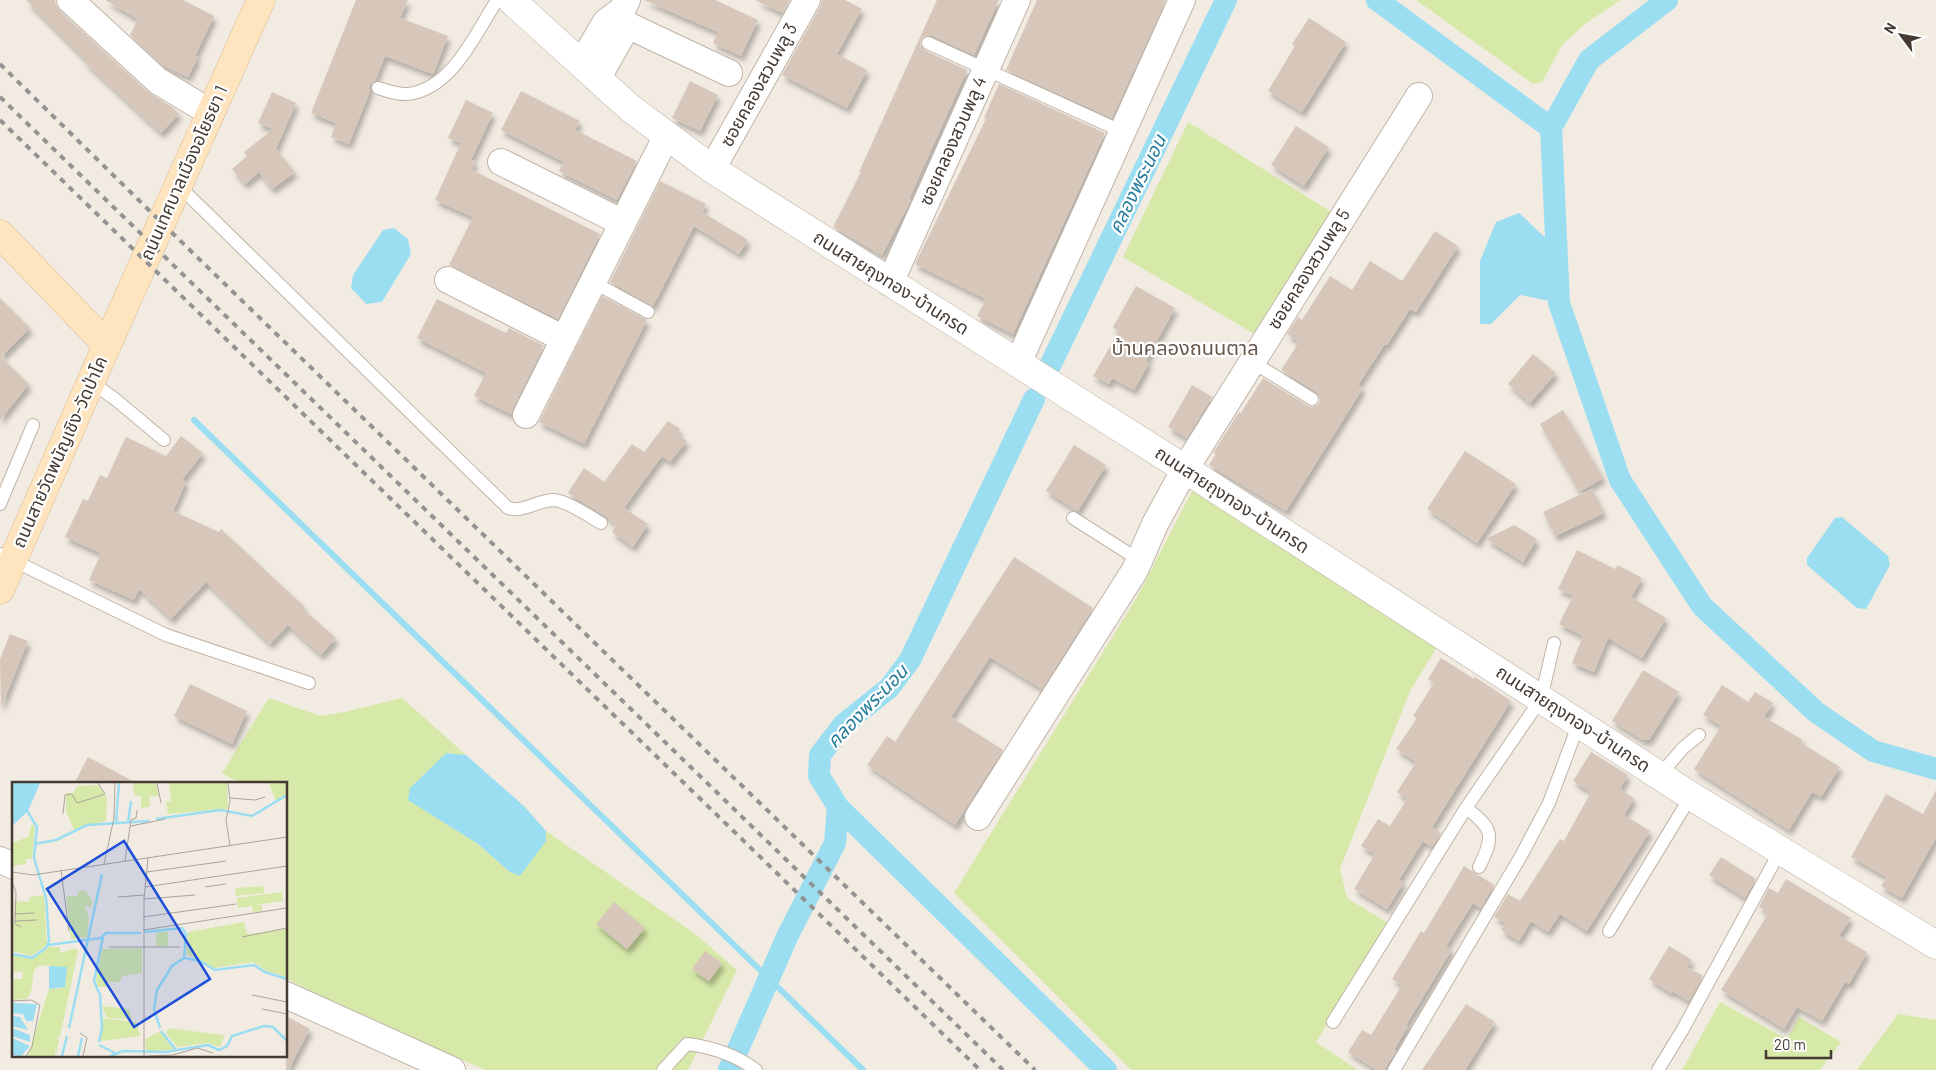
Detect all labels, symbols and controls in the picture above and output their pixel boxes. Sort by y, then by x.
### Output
north arrow [1876,10,1926,60]
street label: ซอยคลองสวนพลู 3 [715,19,803,151]
text: N [1880,19,1899,36]
street label: ซอยคลองสวนพลู 4 [914,73,992,209]
street label: ถนนเทศบาลเมืองอโยธยา 1 [135,82,232,263]
water label: คลองพระนอน [1103,130,1171,237]
street label: ซอยคลองสวนพลู 5 [1262,204,1356,334]
street label: ถนนสายถุงทอง-บ้านกรด [809,225,974,340]
district label: บ้านคลองถนนตาล [1111,335,1259,359]
street label: ถนนสายวัดพนัญเชิง-วัดป่าโค [7,352,111,551]
street label: ถนนสายถุงทอง-บ้านกรด [1151,441,1314,558]
water label: คลองพระนอน [821,658,913,752]
street label: ถนนสายถุงทอง-บ้านกรด [1492,660,1655,777]
inset map [12,782,288,1058]
scale bar [1766,1028,1831,1060]
text: 20 m [1774,1035,1806,1053]

